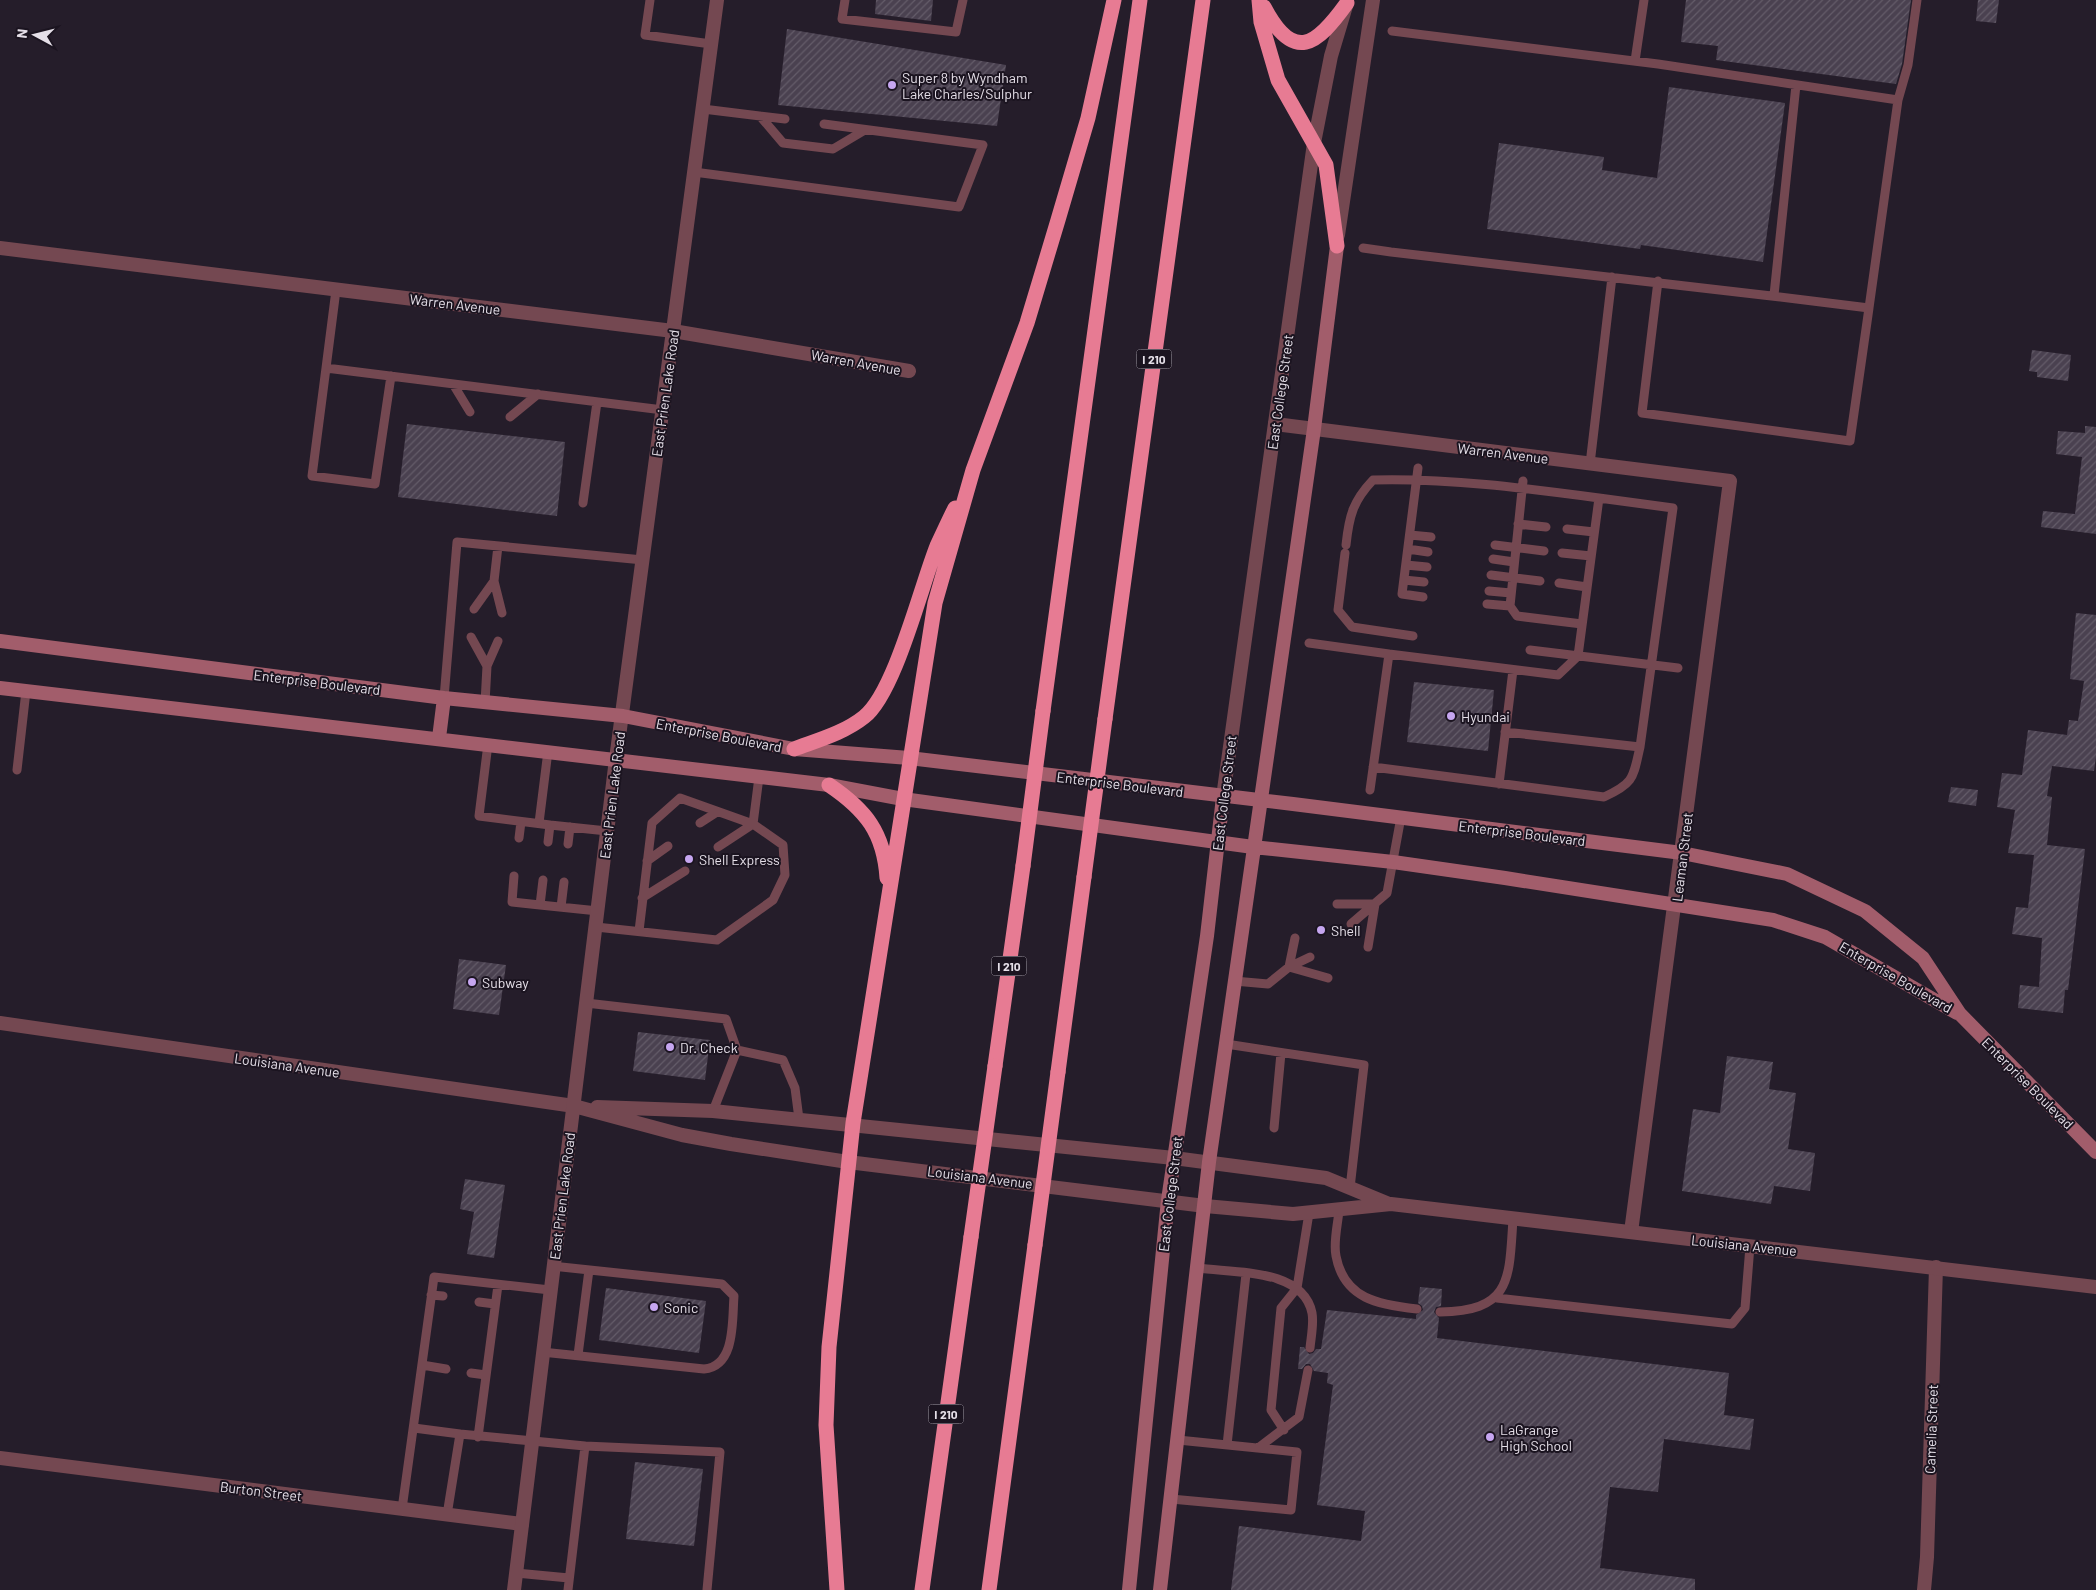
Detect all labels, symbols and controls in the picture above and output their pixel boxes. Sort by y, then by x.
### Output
north arrow [10,10,60,60]
text: N [13,28,31,39]
place label: Super 8 by Wyndham Lake Charles/Sulphur [902,69,1032,102]
marker: Super 8 by Wyndham Lake Charles/Sulphur [886,79,898,91]
street label: Warren Avenue [409,290,501,318]
street label: East Prien Lake Road [648,328,682,458]
street label: East College Street [1263,333,1297,451]
street label: Warren Avenue [810,346,902,378]
road number: I 210 [1136,349,1172,368]
street label: Warren Avenue [1457,439,1549,467]
street label: Enterprise Boulevard [253,666,381,698]
place label: Hyundai [1461,708,1510,725]
marker: Hyundai [1445,710,1457,722]
street label: Enterprise Boulevard [655,714,783,756]
street label: East Prien Lake Road [596,730,628,860]
street label: East College Street [1208,734,1240,852]
street label: Enterprise Boulevard [1056,768,1184,800]
street label: Leaman Street [1668,811,1696,903]
street label: Enterprise Boulevard [1458,817,1586,849]
place label: Shell Express [699,851,780,868]
marker: Shell Express [683,853,695,865]
place label: Shell [1331,922,1361,939]
marker: Shell [1315,924,1327,936]
street label: Enterprise Boulevard [1837,938,1955,1016]
road number: I 210 [992,956,1026,976]
place label: Subway [482,974,529,991]
marker: Subway [466,976,478,988]
street label: Enterprise Boulevad [1979,1034,2077,1132]
place label: Dr. Check [680,1039,738,1056]
marker: Dr. Check [664,1041,676,1053]
street label: Louisiana Avenue [233,1049,341,1081]
street label: East Prien Lake Road [546,1131,578,1261]
street label: East College Street [1154,1135,1186,1253]
street label: Louisiana Avenue [926,1162,1034,1192]
street label: Louisiana Avenue [1690,1231,1798,1259]
place label: Sonic [664,1299,698,1316]
marker: Sonic [648,1301,660,1313]
street label: Camelia Street [1921,1384,1941,1474]
road number: I 210 [928,1405,964,1424]
place label: LaGrange High School [1500,1421,1572,1454]
marker: LaGrange High School [1484,1431,1496,1443]
street label: Burton Street [219,1478,303,1504]

